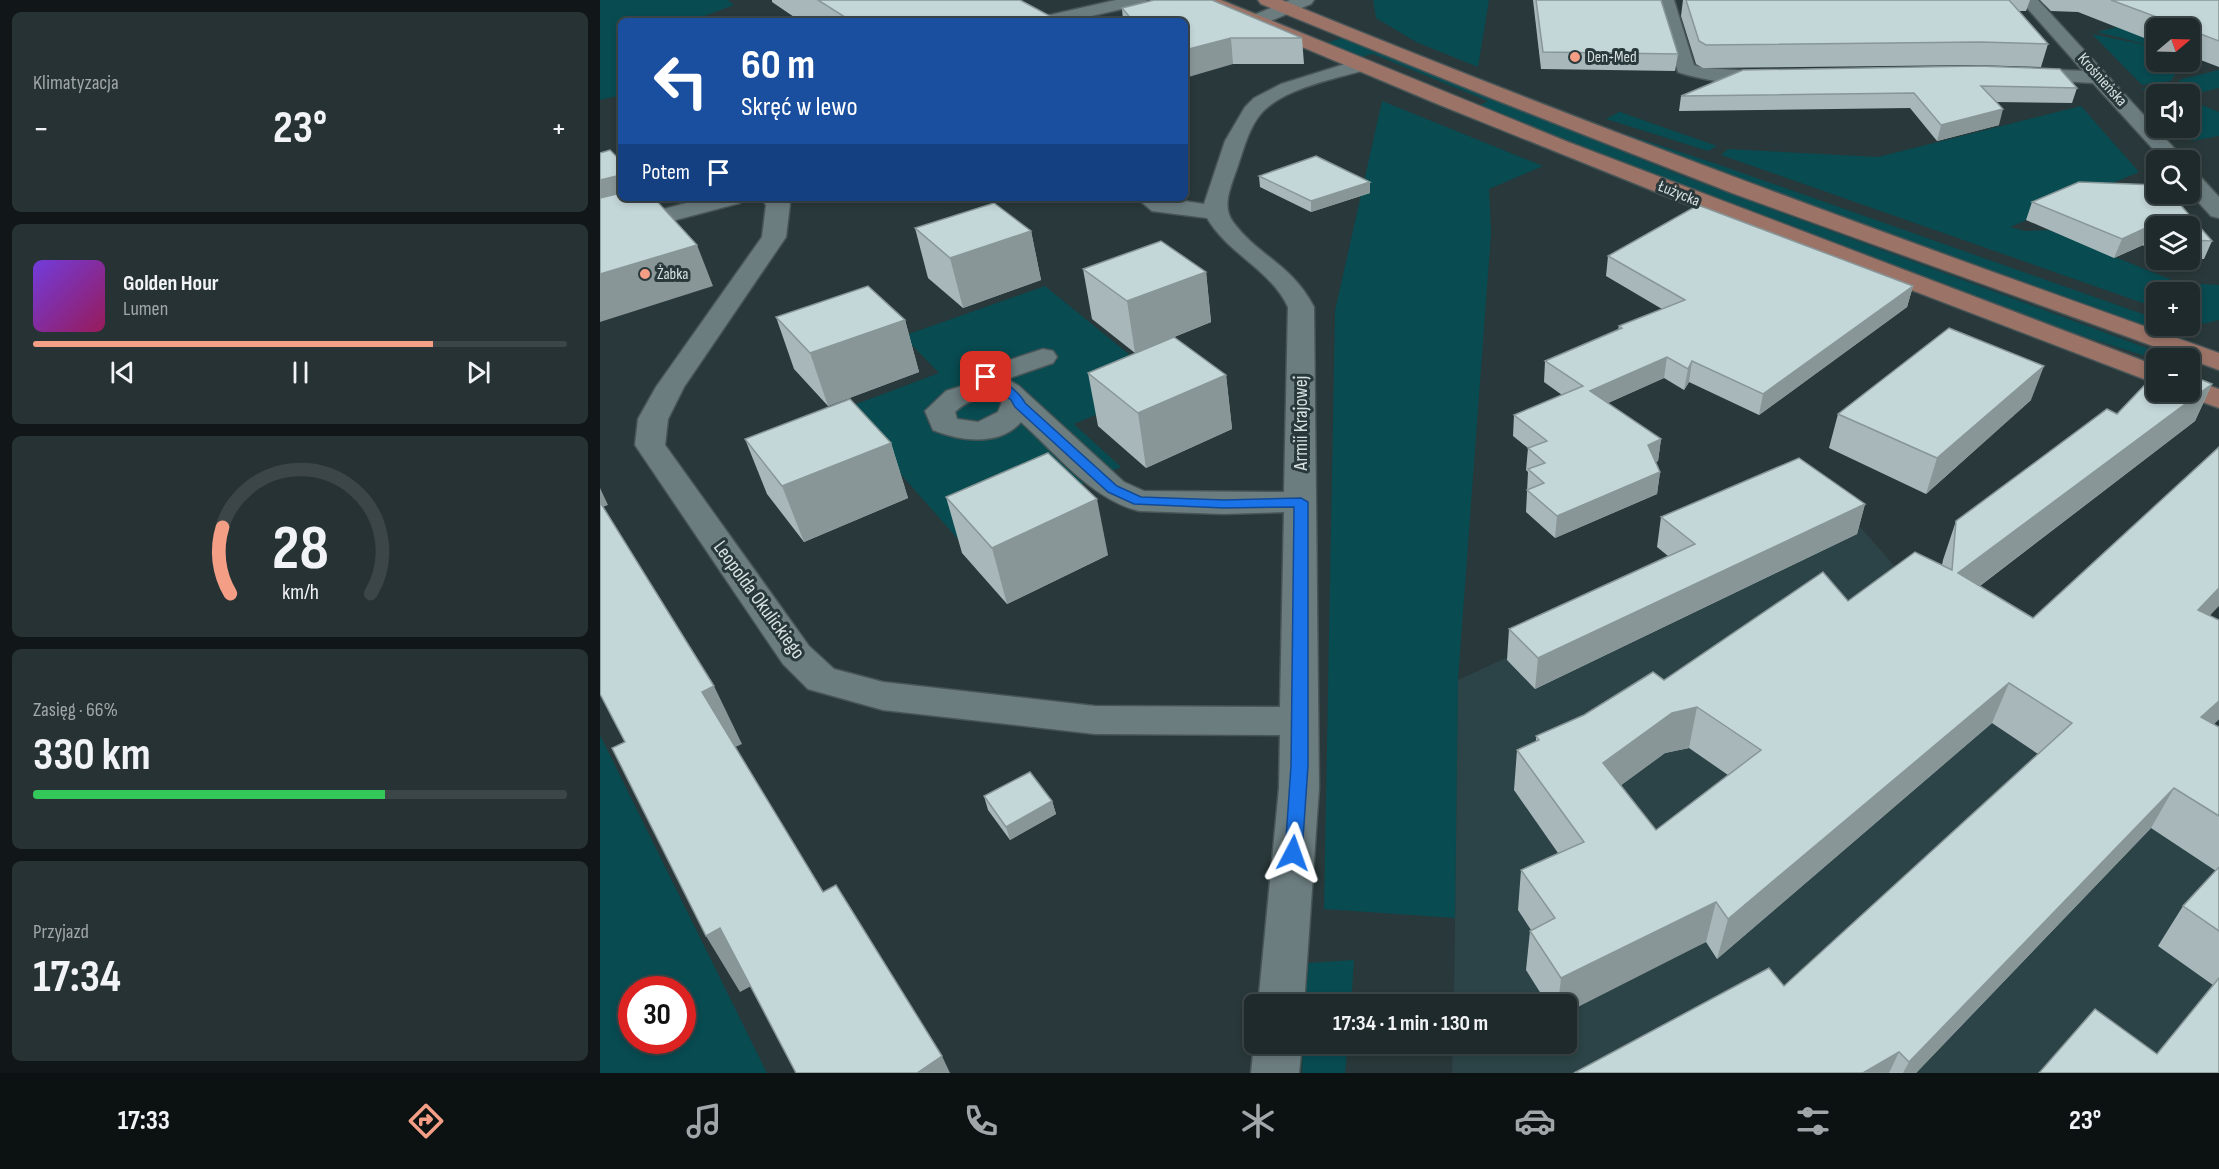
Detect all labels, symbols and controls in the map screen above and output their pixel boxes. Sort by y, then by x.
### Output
north arrow [2146,18,2200,72]
map controls [2146,18,2200,402]
text: 60 m [741,40,815,91]
icon: left [642,42,720,120]
place label: Den-Med [1587,48,1637,67]
street label: Krośnieńska [2073,49,2131,111]
marker: Den-Med [1568,50,1582,64]
text: Klimatyzacja [33,71,119,95]
button: sound [2146,84,2200,138]
text: Skręć w lewo [741,91,858,123]
text: 23° [273,101,327,156]
text: − [33,109,49,149]
text: + [551,109,567,149]
button: search [2146,150,2200,204]
icon: arrive [702,156,735,189]
text: Potem [642,159,690,186]
street label: Łużycka [1655,177,1703,211]
button: layers [2146,216,2200,270]
place label: Żabka [657,265,689,284]
marker: Żabka [638,267,652,281]
text: Golden Hour [123,270,219,297]
button: + [2146,282,2200,336]
text: Lumen [123,297,168,321]
button: − [2146,348,2200,402]
pin [960,351,1011,402]
icon: previous [106,356,139,389]
icon: pause [284,356,317,389]
icon: next [462,356,495,389]
icon: arrive [969,360,1002,393]
street label: Armii Krajowej [1289,376,1313,471]
text: 28 [272,512,328,587]
street label: Leopolda Okulickiego [708,536,810,664]
text: km/h [281,580,319,605]
text: Zasięg · 66% [33,698,118,722]
text: 330 km [33,728,151,783]
position arrow [1261,821,1325,885]
text: Przyjazd [33,920,89,944]
text: 17:34 [33,950,121,1005]
speed limit sign: 30 [618,976,696,1054]
text: 17:34 · 1 min · 130 m [1333,1010,1488,1037]
icon: directions [405,1100,447,1142]
icon: music [683,1100,725,1142]
icon: phone [960,1100,1002,1142]
icon: climate [1237,1100,1279,1142]
icon: car [1514,1100,1556,1142]
icon: filters [1792,1100,1834,1142]
text: 17:33 [118,1105,170,1137]
text: 23° [2069,1105,2101,1137]

